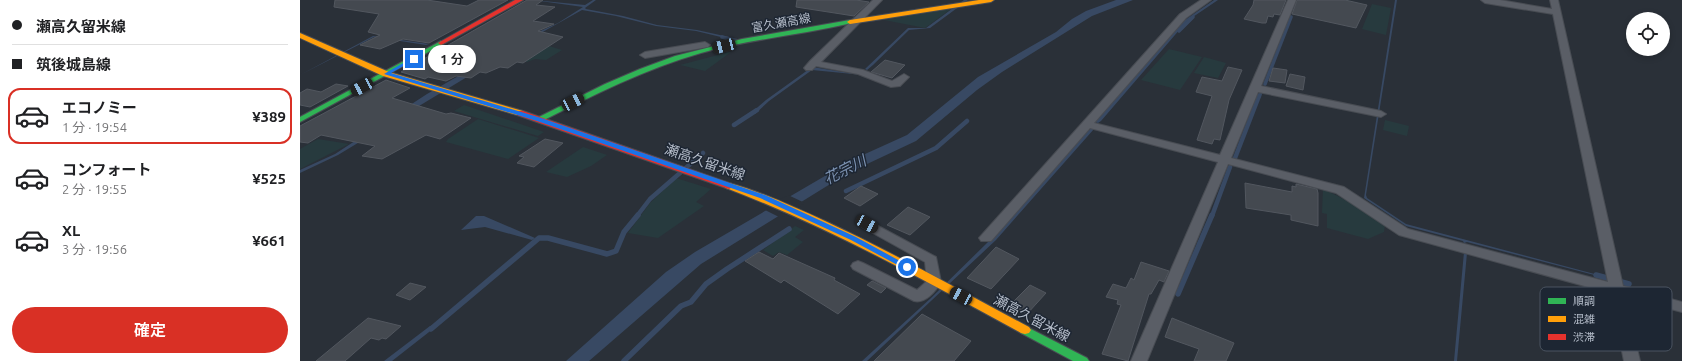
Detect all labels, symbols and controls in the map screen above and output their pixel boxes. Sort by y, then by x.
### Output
street label: 富久瀬高線 [750,11,812,34]
map controls [1626,12,1670,56]
button: locate [1626,12,1670,56]
text: 瀬高久留米線 [36,18,126,35]
car [711,37,737,55]
callout: 1 分 [428,45,476,73]
route end [405,50,423,68]
text: 1 分 [440,52,464,66]
text: 筑後城島線 [36,56,111,73]
car [349,76,375,98]
car [560,91,586,113]
icon: car [14,98,50,134]
text: エコノミー [62,99,137,116]
text: ¥389 [252,108,286,125]
text: 1 分 · 19:54 [62,120,127,134]
street label: 瀬高久留米線 [663,141,747,183]
water label: 花宗川 [821,151,870,187]
icon: car [14,160,50,196]
text: コンフォート [62,161,152,178]
text: ¥525 [252,170,286,187]
text: 2 分 · 19:55 [62,182,127,196]
car [854,213,880,235]
icon: car [14,222,50,258]
text: XL [62,222,80,239]
text: ¥661 [252,232,286,249]
text: 3 分 · 19:56 [62,242,127,256]
route start [898,258,916,276]
car [948,285,974,307]
legend [1540,287,1672,351]
street label: 瀬高久留米線 [991,291,1073,345]
text: 順調 [1573,295,1595,307]
button: 確定 [12,307,288,353]
text: 混雑 [1573,313,1595,325]
text: 渋滞 [1573,331,1595,343]

